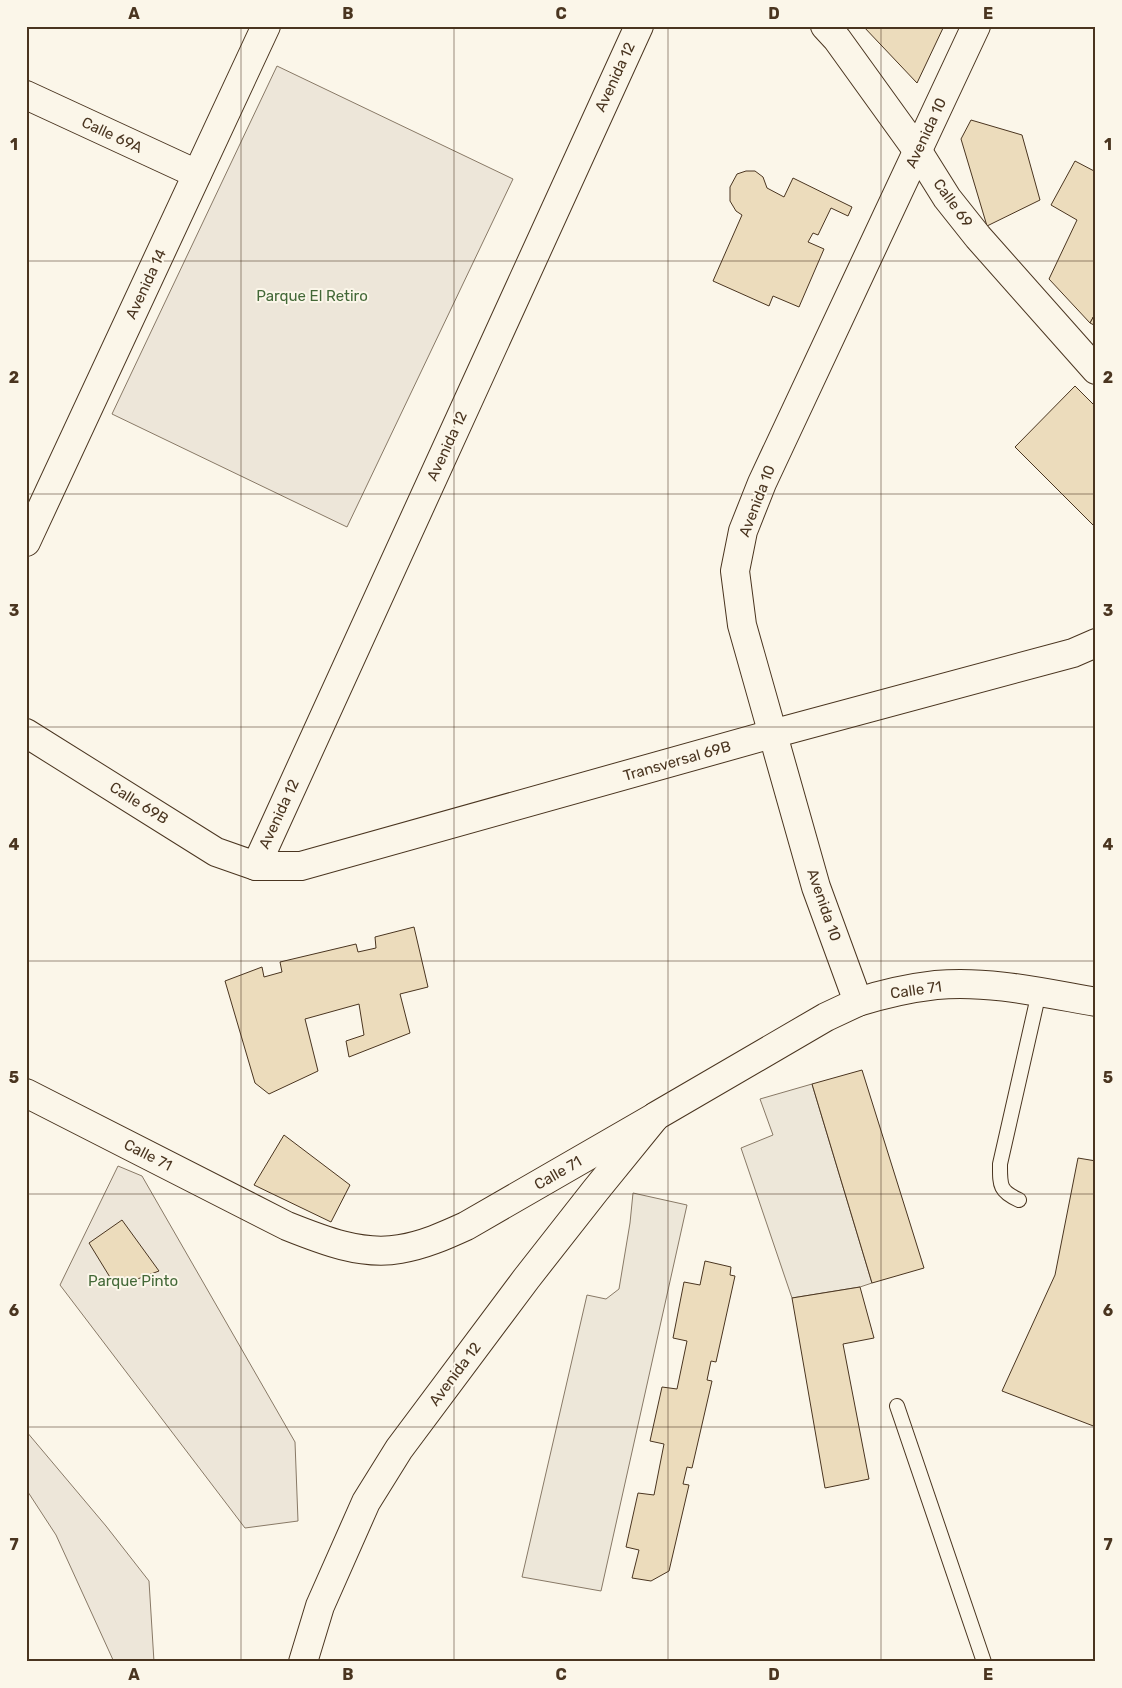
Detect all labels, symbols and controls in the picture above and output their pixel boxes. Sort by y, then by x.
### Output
text: A [128,4,140,23]
text: B [342,4,354,23]
text: C [555,4,567,23]
text: D [768,4,780,23]
text: E [983,4,993,23]
street label: Avenida 12 [591,39,639,115]
street label: Avenida 10 [902,95,950,171]
street label: Calle 69A [79,113,145,157]
text: 1 [10,135,18,154]
text: 1 [1104,135,1112,154]
street label: Calle 69 [929,175,977,231]
street label: Avenida 14 [122,246,170,322]
park label: Parque El Retiro [256,287,368,305]
text: 2 [9,368,19,387]
text: 2 [1103,368,1113,387]
street label: Avenida 12 [423,408,471,484]
street label: Avenida 10 [735,463,779,539]
text: 3 [9,601,19,620]
text: 3 [1103,601,1113,620]
street label: Transversal 69B [621,737,733,785]
street label: Avenida 12 [255,776,303,852]
street label: Calle 69B [106,778,172,828]
text: 4 [9,835,20,854]
text: 4 [1103,835,1114,854]
street label: Avenida 10 [803,866,845,944]
street label: Calle 71 [889,977,943,1003]
text: 5 [9,1068,19,1087]
text: 5 [1103,1068,1113,1087]
street label: Calle 71 [121,1135,175,1175]
street label: Calle 71 [531,1152,585,1194]
park label: Parque Pinto [88,1272,178,1290]
text: 6 [9,1301,19,1320]
text: 6 [1103,1301,1113,1320]
street label: Avenida 12 [425,1339,485,1409]
text: 7 [9,1535,19,1554]
text: 7 [1103,1535,1113,1554]
text: A [128,1665,140,1684]
text: B [342,1665,354,1684]
text: C [555,1665,567,1684]
text: D [768,1665,780,1684]
text: E [983,1665,993,1684]

